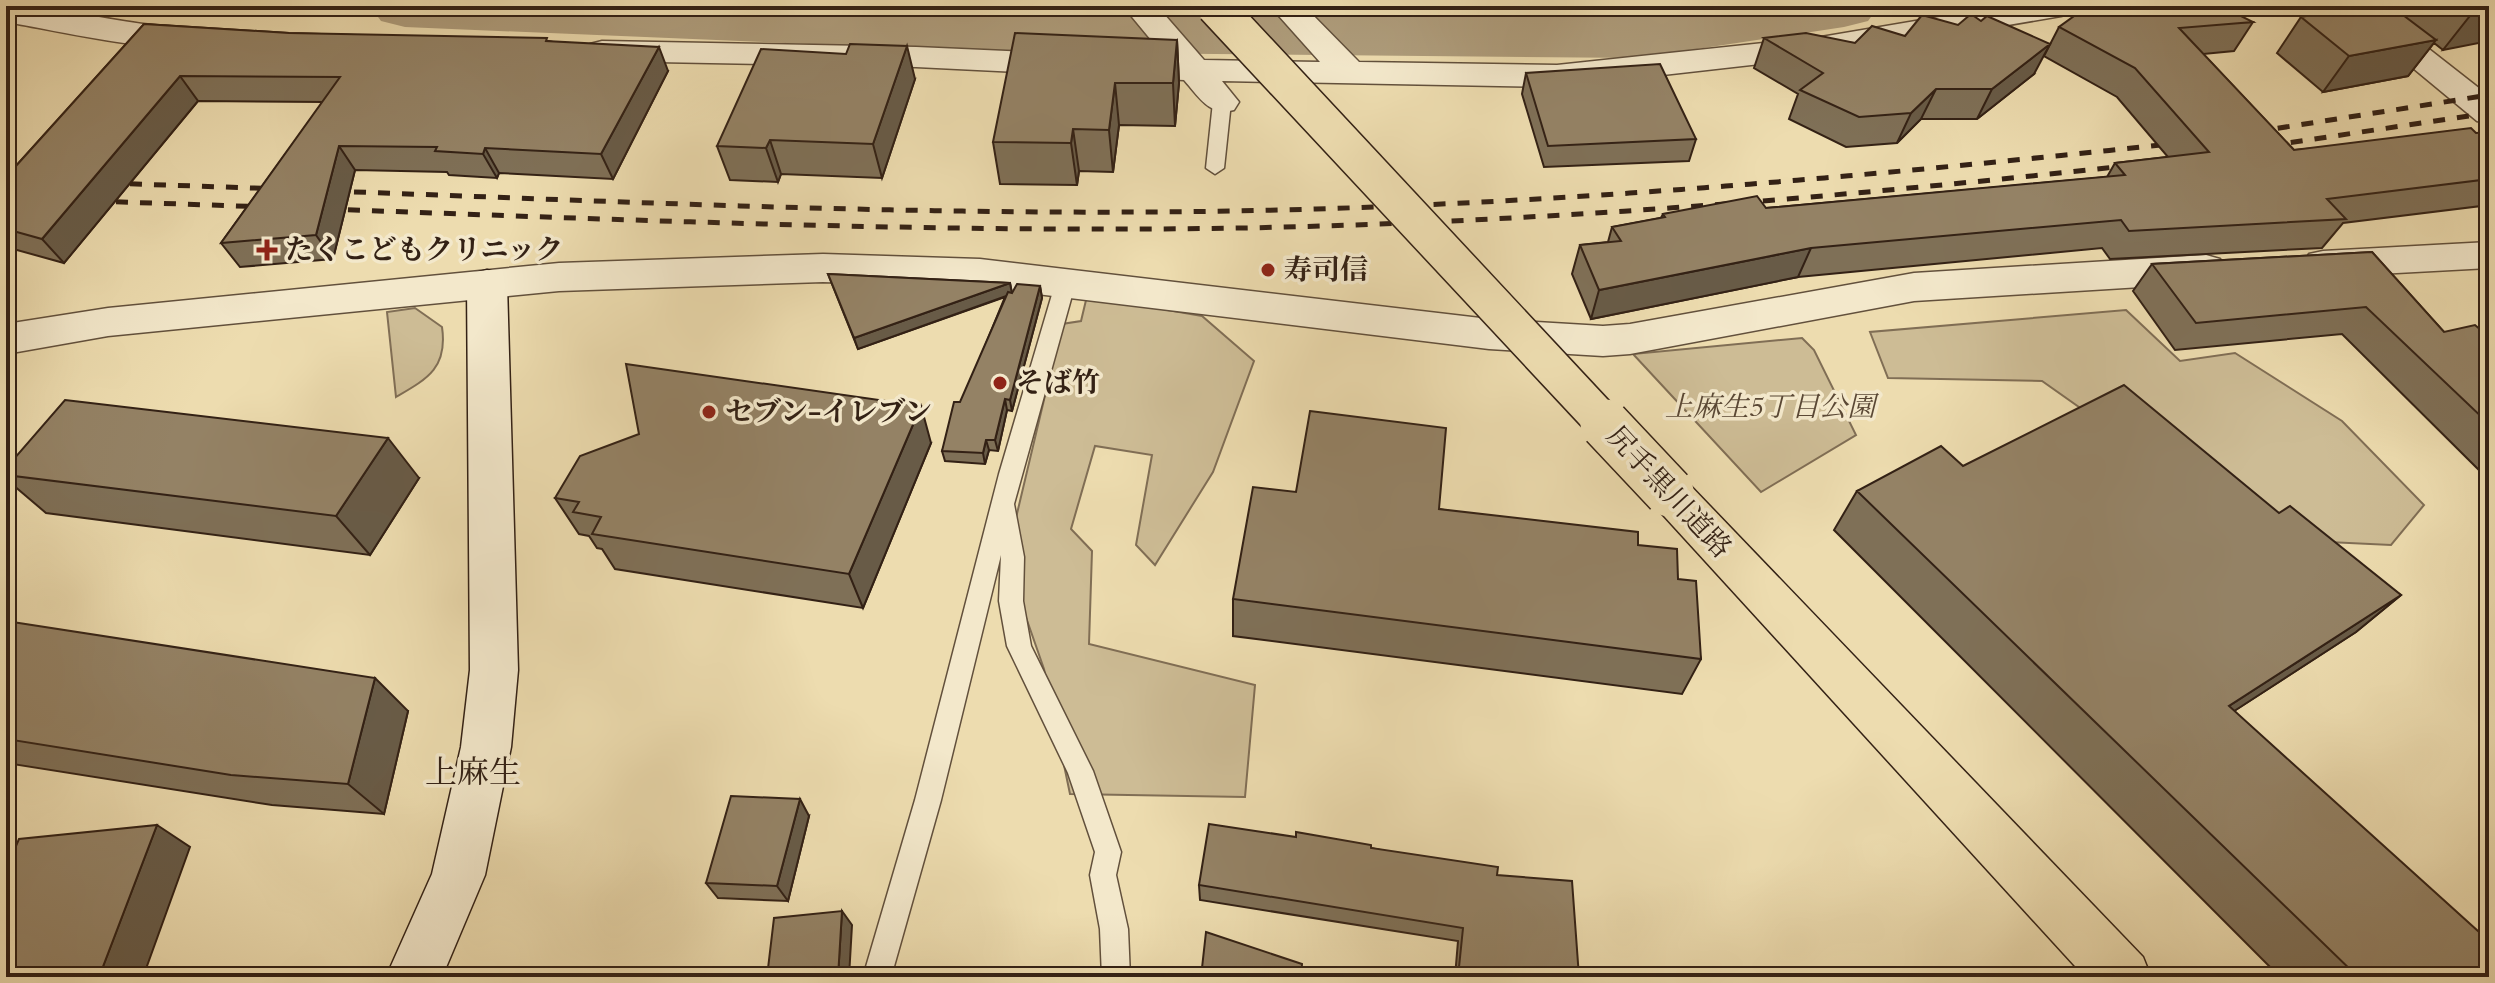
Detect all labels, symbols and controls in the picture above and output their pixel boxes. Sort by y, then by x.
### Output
place label: たくこどもクリニック [285,231,563,269]
marker: たくこどもクリニック [256,239,278,261]
place label: 寿司信 [1284,251,1368,289]
marker: 寿司信 [1259,261,1277,279]
place label: そば竹 [1016,364,1100,402]
marker: そば竹 [991,374,1009,392]
park label: 上麻生5丁目公園 [1665,388,1879,426]
place label: セブン-イレブン [725,393,932,431]
marker: セブン-イレブン [700,403,718,421]
street label: 尻手黒川道路 [1598,418,1740,566]
district label: 上麻生 [425,751,521,795]

